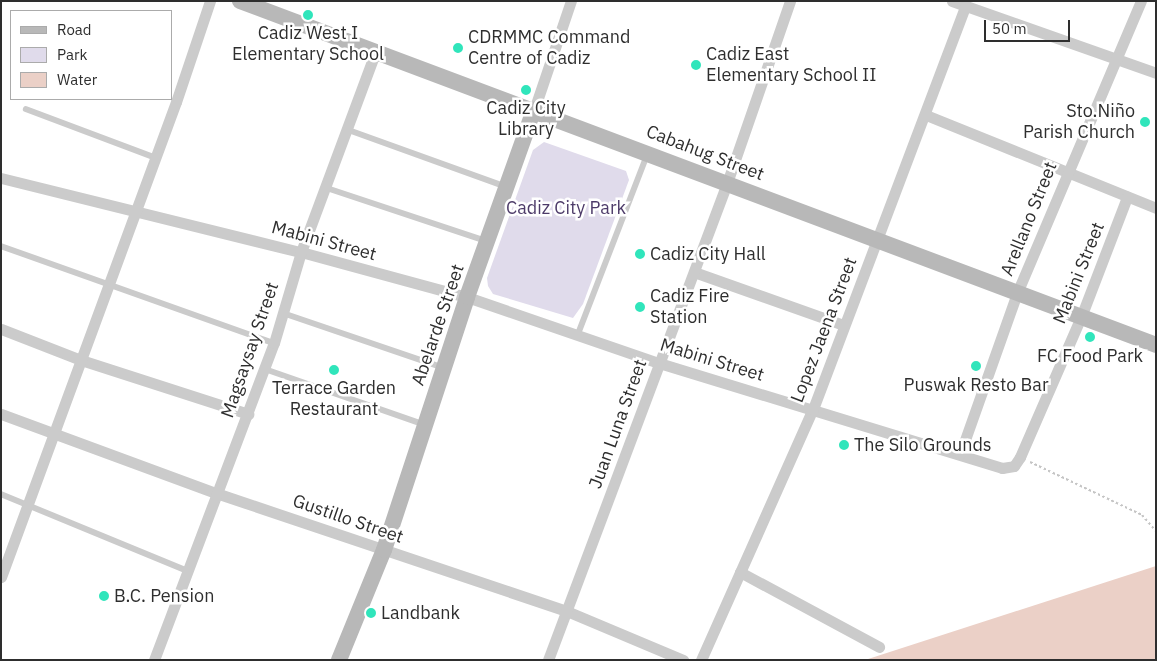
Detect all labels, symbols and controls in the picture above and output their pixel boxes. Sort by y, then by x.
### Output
marker: Cadiz West I Elementary School [302,9,314,21]
legend [10,10,172,100]
scale bar [987,10,1073,42]
text: 50 m [992,19,1027,38]
text: Road [57,20,92,39]
place label: Cadiz West I Elementary School [232,23,384,66]
place label: CDRMMC Command Centre of Cadiz [468,27,630,70]
marker: CDRMMC Command Centre of Cadiz [452,42,464,54]
place label: Cadiz East Elementary School II [706,44,876,86]
text: Park [57,45,87,64]
marker: Cadiz East Elementary School II [690,59,702,71]
text: Water [57,70,97,89]
marker: Cadiz City Library [520,84,532,96]
place label: Cadiz City Library [486,98,566,140]
place label: Sto.Niño Parish Church [1023,101,1135,144]
marker: Sto.Niño Parish Church [1139,116,1151,128]
street label: Cabahug Street [643,121,767,185]
street label: Arellano Street [996,159,1062,279]
park label: Cadiz City Park [506,197,626,219]
street label: Mabini Street [269,217,379,265]
street label: Mabini Street [1049,219,1109,327]
place label: Cadiz City Hall [650,243,766,265]
marker: Cadiz City Hall [634,248,646,260]
street label: Lopez Jaena Street [786,254,862,406]
street label: Abelarde Street [407,262,469,388]
street label: Magsaysay Street [217,279,283,421]
place label: Cadiz Fire Station [650,286,729,328]
marker: Cadiz Fire Station [634,301,646,313]
marker: FC Food Park [1084,331,1096,343]
street label: Mabini Street [657,334,767,386]
place label: FC Food Park [1037,345,1143,367]
street label: Juan Luna Street [585,356,651,492]
marker: Puswak Resto Bar [970,360,982,372]
marker: Terrace Garden Restaurant [328,364,340,376]
place label: Puswak Resto Bar [903,374,1049,396]
place label: Terrace Garden Restaurant [272,378,396,420]
place label: The Silo Grounds [854,434,992,456]
marker: The Silo Grounds [838,439,850,451]
street label: Gustillo Street [290,490,406,548]
place label: B.C. Pension [114,585,214,607]
marker: B.C. Pension [98,590,110,602]
place label: Landbank [381,602,460,624]
marker: Landbank [365,607,377,619]

